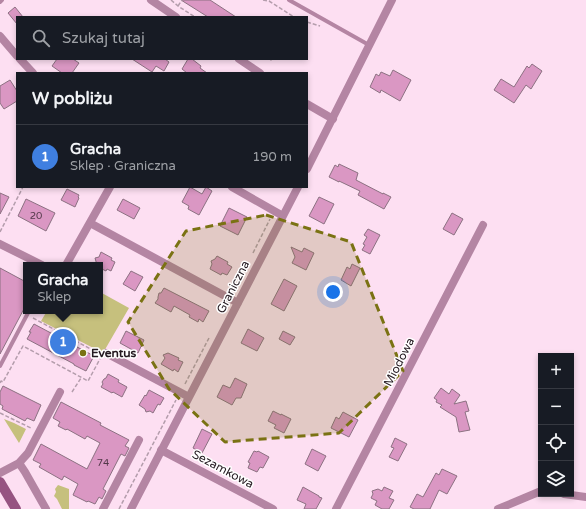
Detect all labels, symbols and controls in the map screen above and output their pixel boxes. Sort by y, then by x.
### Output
search box [16,16,308,60]
icon: search [30,27,52,49]
text: Szukaj tutaj [62,29,145,47]
text: W pobliżu [32,88,113,109]
text: Gracha [70,140,121,158]
text: 1 [41,149,49,165]
text: 190 m [252,149,292,165]
text: Sklep · Graniczna [70,158,176,174]
house number: 20 [30,210,42,222]
street label: Graniczna [214,258,252,316]
popup [23,262,103,314]
text: Gracha [37,271,89,289]
your location [323,282,343,302]
text: Sklep [37,289,71,305]
pin: 1 [50,327,76,357]
street label: Miodowa [381,335,417,389]
place label: Eventus [91,346,137,360]
marker: Eventus [78,348,88,358]
map controls [538,353,574,497]
button: + [538,353,574,389]
button: − [538,389,574,425]
button: locate [538,425,574,461]
street label: Sezamkowa [190,447,256,491]
house number: 74 [97,457,109,469]
button: layers [538,461,574,497]

